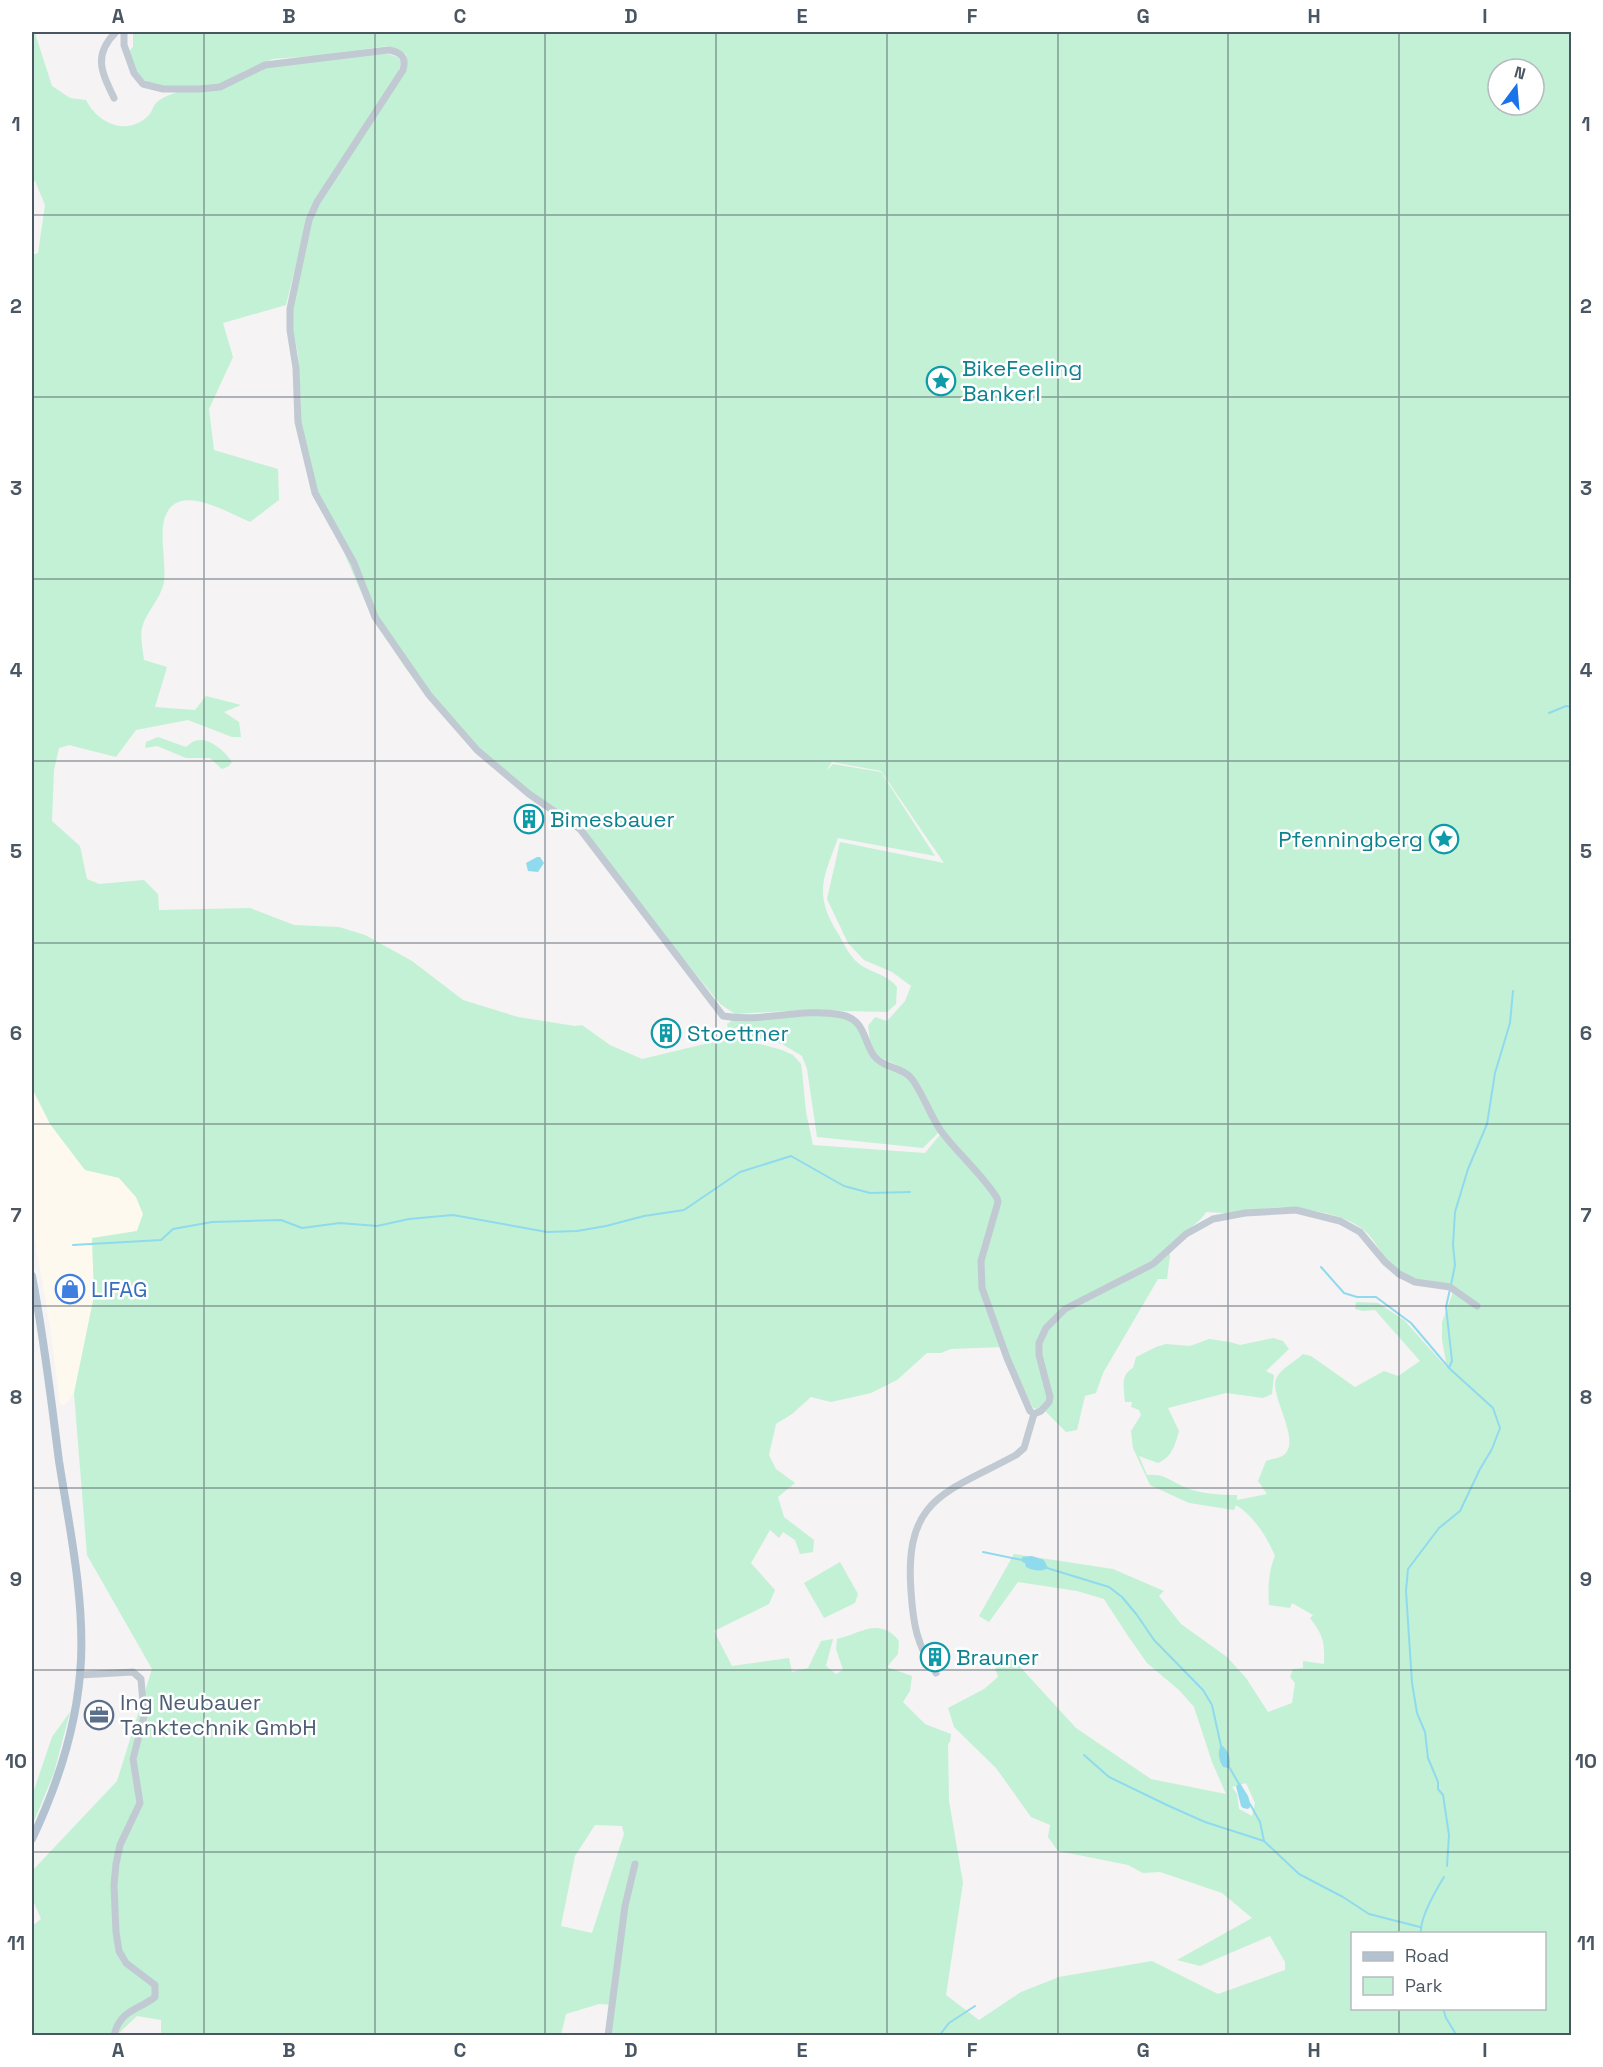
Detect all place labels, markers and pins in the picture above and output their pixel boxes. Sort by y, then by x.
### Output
place label: BikeFeeling Bankerl [962,354,1082,407]
place icon: BikeFeeling Bankerl [925,365,957,397]
building icon: Bimesbauer [513,803,545,835]
place label: Bimesbauer [550,805,675,833]
place icon: Pfenningberg [1428,823,1460,855]
place label: Pfenningberg [1278,825,1423,853]
building icon: Stoettner [650,1017,682,1049]
place label: Stoettner [687,1019,789,1047]
shop icon: LIFAG [54,1273,86,1305]
place label: LIFAG [91,1275,147,1303]
building icon: Brauner [919,1641,951,1673]
place label: Brauner [956,1643,1039,1671]
place label: Ing Neubauer Tanktechnik GmbH [120,1688,317,1741]
office icon: Ing Neubauer Tanktechnik GmbH [83,1699,115,1731]

